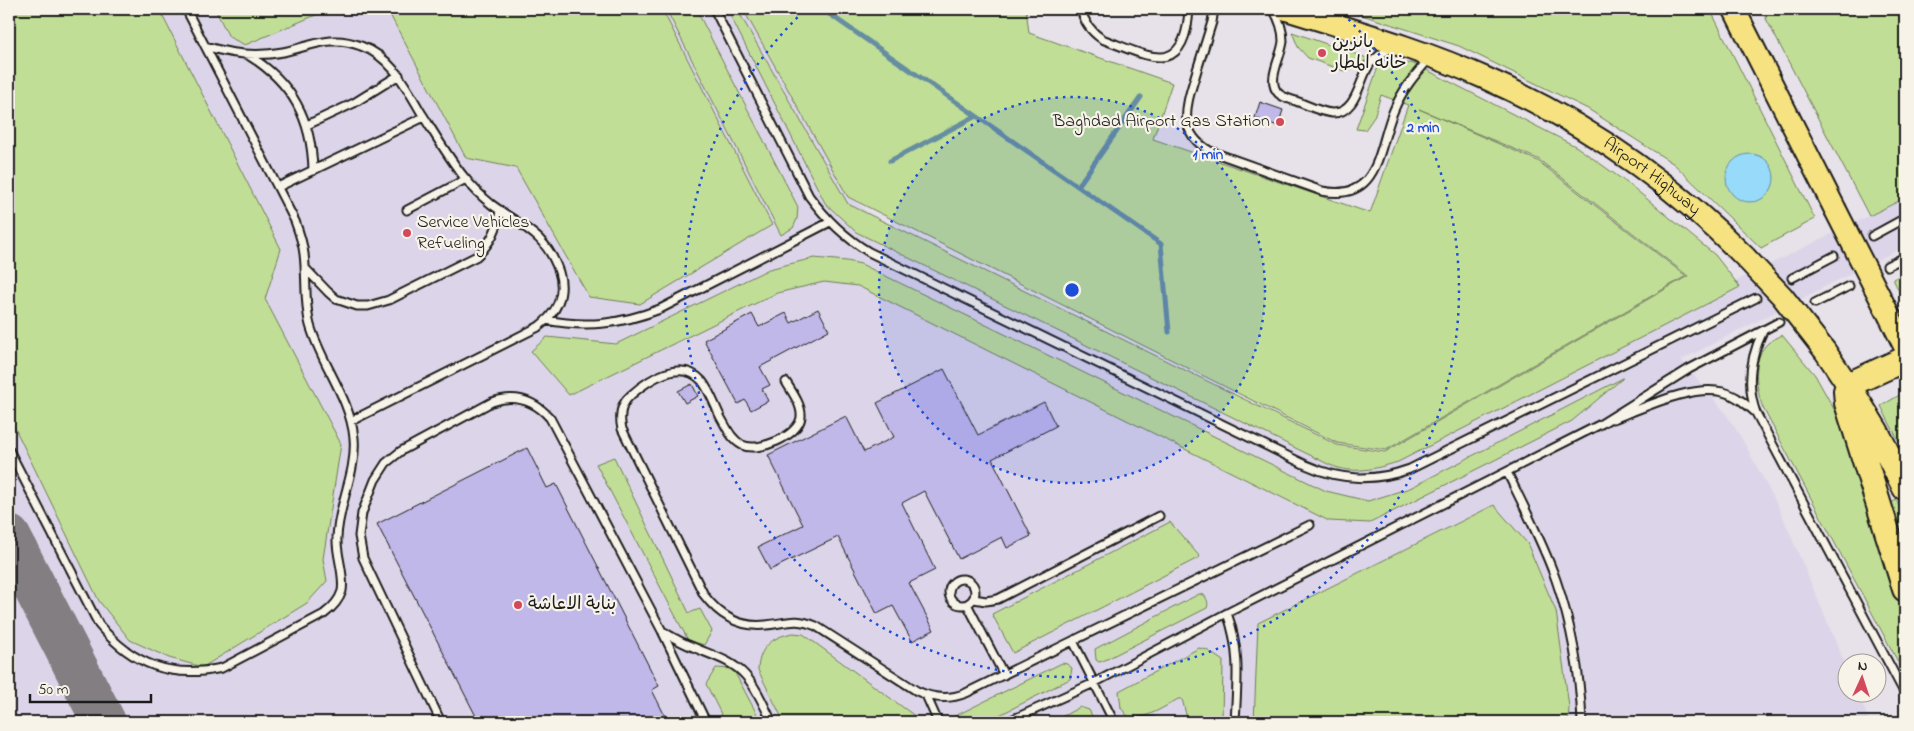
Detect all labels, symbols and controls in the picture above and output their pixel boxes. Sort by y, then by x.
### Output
place label: بانزين خانه المطار [1330,30,1407,77]
marker: بانزين خانه المطار [1316,47,1328,59]
place label: Baghdad Airport Gas Station [1052,109,1270,136]
marker: Baghdad Airport Gas Station [1274,116,1286,128]
text: 2 min [1406,117,1440,139]
street label: Airport Highway [1598,132,1706,222]
text: 1 min [1193,144,1224,166]
place label: Service Vehicles Refueling [417,210,530,258]
marker: Service Vehicles Refueling [401,227,413,239]
centre of rings [1063,281,1081,299]
place label: بناية الاعاشة [528,592,616,618]
marker: بناية الاعاشة [512,599,524,611]
north arrow [1836,654,1886,704]
text: N [1857,656,1868,677]
scale bar [30,671,151,703]
text: 50 m [38,679,69,701]

